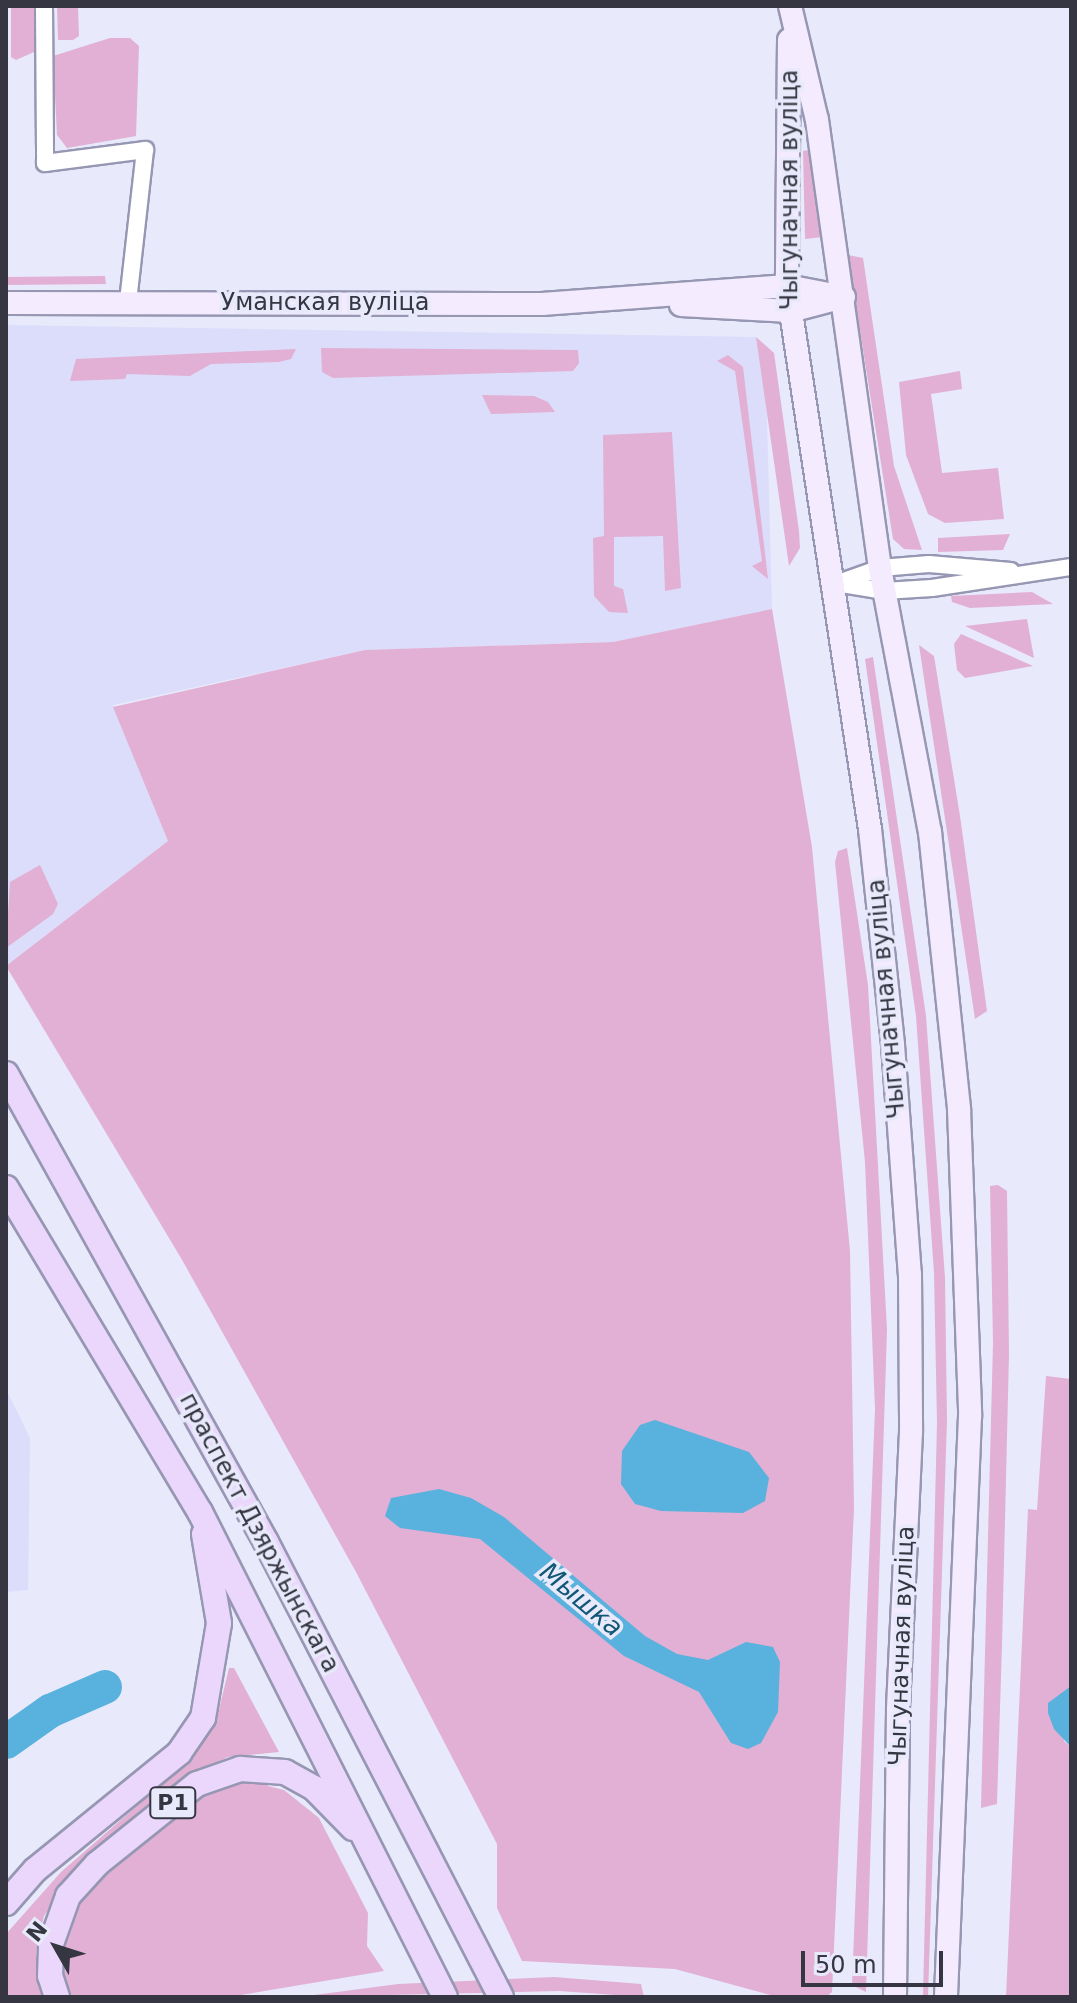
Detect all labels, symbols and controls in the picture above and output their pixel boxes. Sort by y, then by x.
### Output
street label: Чыгуначная вуліца [776,70,804,310]
street label: Уманская вуліца [221,289,429,317]
street label: Чыгуначная вуліца [862,878,912,1120]
street label: праспект Дзяржынскага [173,1388,345,1678]
street label: Чыгуначная вуліца [883,1525,921,1767]
water label: Мышка [533,1556,629,1644]
road number: Р1 [149,1785,197,1821]
north arrow [16,1907,96,1987]
text: N [21,1917,52,1947]
scale bar [805,1935,947,1985]
text: 50 m [815,1951,877,1979]

